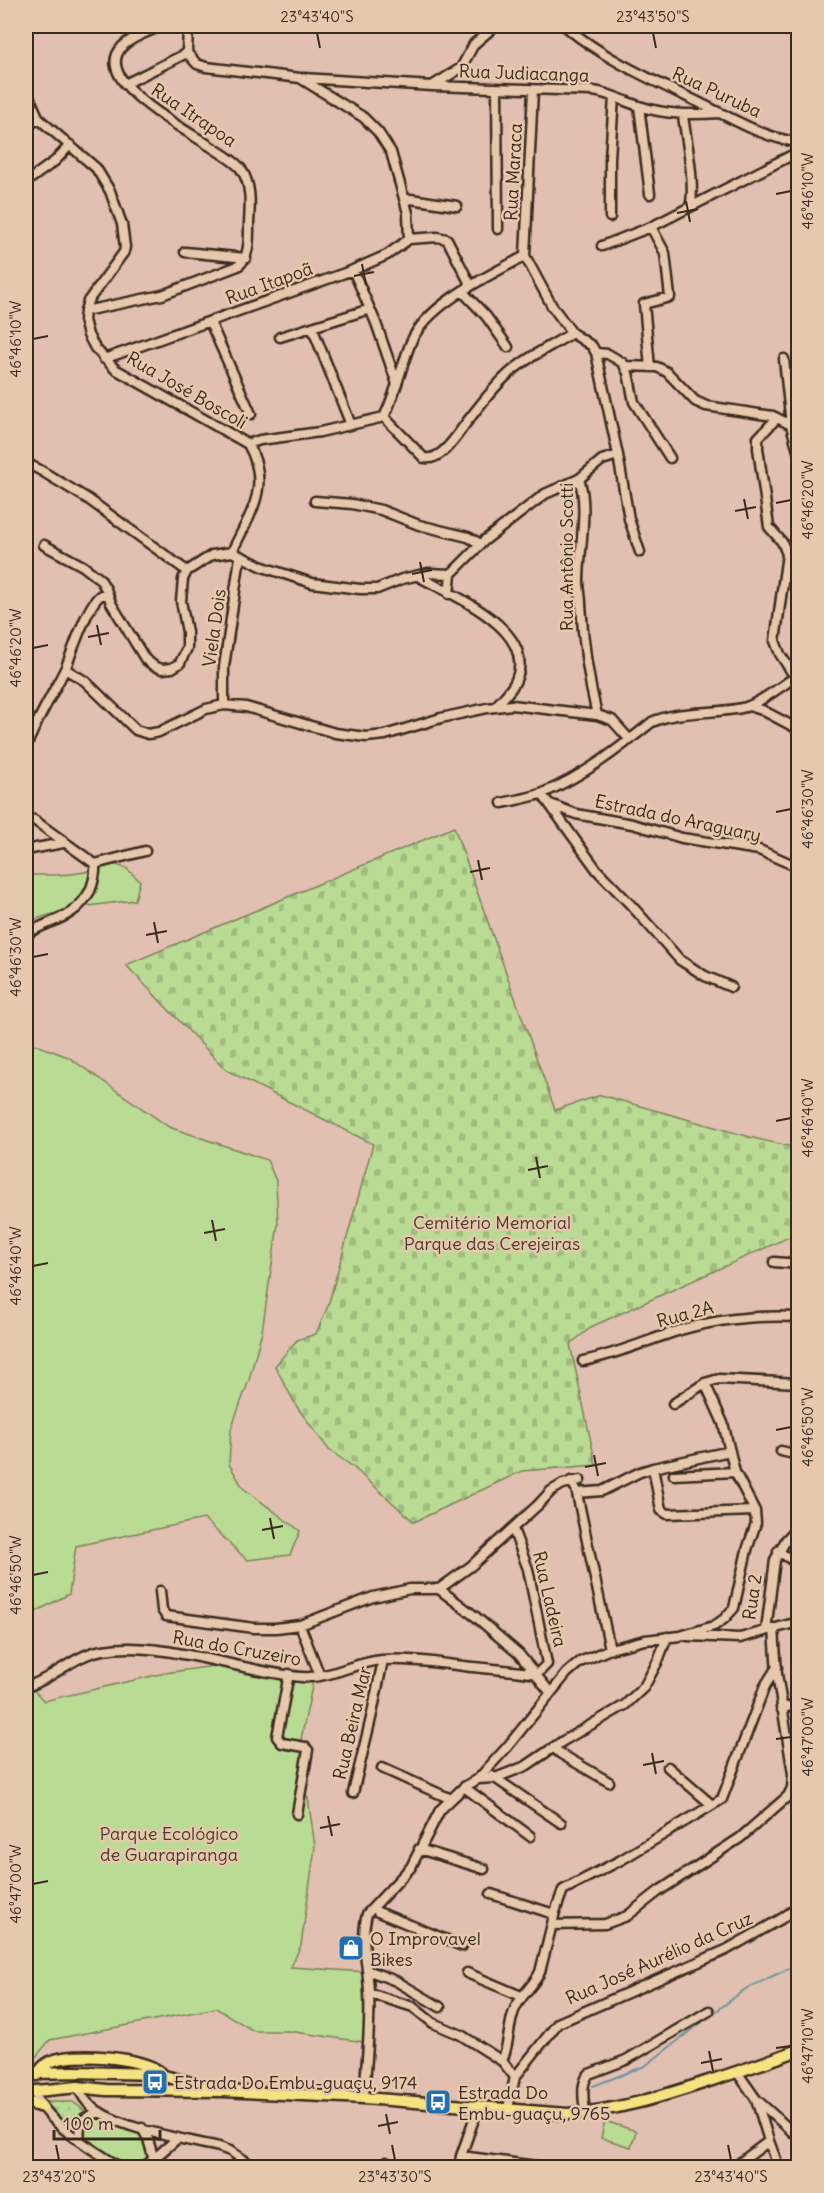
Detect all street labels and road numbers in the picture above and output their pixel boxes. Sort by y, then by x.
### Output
street label: Rua Judiacanga [458,59,590,87]
street label: Rua Puruba [669,61,765,123]
street label: Rua Itrapoa [147,78,241,152]
street label: Rua Maraca [499,123,527,221]
street label: Rua Itapoã [222,257,316,309]
street label: Rua José Boscoli [123,346,251,434]
street label: Rua Antônio Scotti [555,483,578,631]
street label: Viela Dois [197,587,231,669]
street label: Estrada do Araguary [593,789,763,847]
street label: Rua 2A [654,1295,716,1333]
street label: Rua Ladeira [528,1549,572,1649]
street label: Rua 2 [737,1572,767,1621]
street label: Rua do Cruzeiro [171,1625,303,1671]
street label: Rua Beira Mar [328,1663,376,1782]
street label: Rua José Aurélio da Cruz [562,1906,756,2010]

